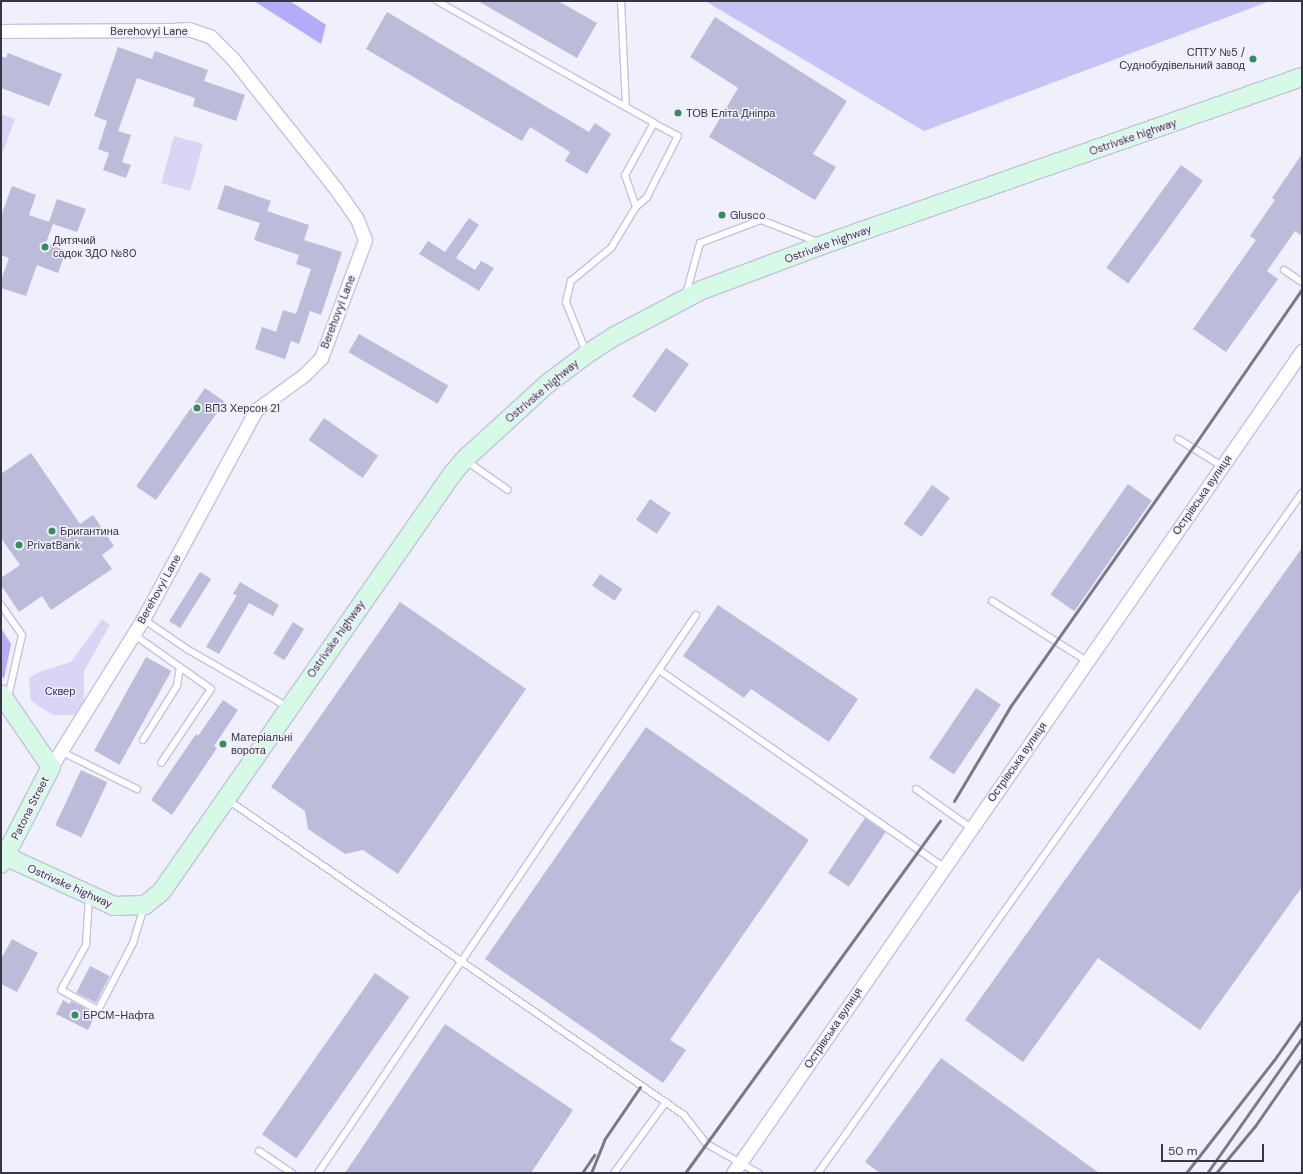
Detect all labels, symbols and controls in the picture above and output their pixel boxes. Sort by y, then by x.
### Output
street label: Berehovyi Lane [110,24,188,38]
place label: СПТУ №5 / Суднобудівельний завод [1119,46,1245,72]
marker: СПТУ №5 / Суднобудівельний завод [1248,54,1258,64]
place label: ТОВ Еліта Дніпра [686,106,775,120]
marker: ТОВ Еліта Дніпра [673,108,683,118]
street label: Ostrivske highway [1087,116,1179,158]
place label: Glusco [730,208,765,222]
marker: Glusco [717,210,727,220]
street label: Ostrivske highway [783,222,873,266]
place label: Дитячий садок ЗДО №80 [53,234,136,260]
marker: Дитячий садок ЗДО №80 [40,242,50,252]
street label: Berehovyi Lane [318,274,358,350]
street label: Ostrivske highway [503,356,581,426]
place label: ВПЗ Херсон 21 [205,401,280,415]
marker: ВПЗ Херсон 21 [192,403,202,413]
street label: Острівська вулиця [1170,453,1234,537]
place label: Бригантина [60,524,119,538]
marker: Бригантина [47,526,57,536]
place label: PrivatBank [27,538,80,552]
marker: PrivatBank [14,540,24,550]
street label: Berehovyi Lane [134,552,184,626]
street label: Ostrivske highway [304,598,368,680]
park label: Сквер [45,684,75,698]
street label: Острівська вулиця [985,720,1049,804]
place label: Матеріальні ворота [231,731,293,757]
marker: Матеріальні ворота [218,739,228,749]
street label: Patona Street [8,774,52,842]
street label: Ostrivske highway [25,861,115,911]
street label: Острівська вулиця [801,985,865,1071]
place label: БРСМ-Нафта [83,1008,154,1022]
marker: БРСМ-Нафта [70,1010,80,1020]
scale bar [1163,1136,1266,1162]
text: 50 m [1168,1143,1197,1159]

